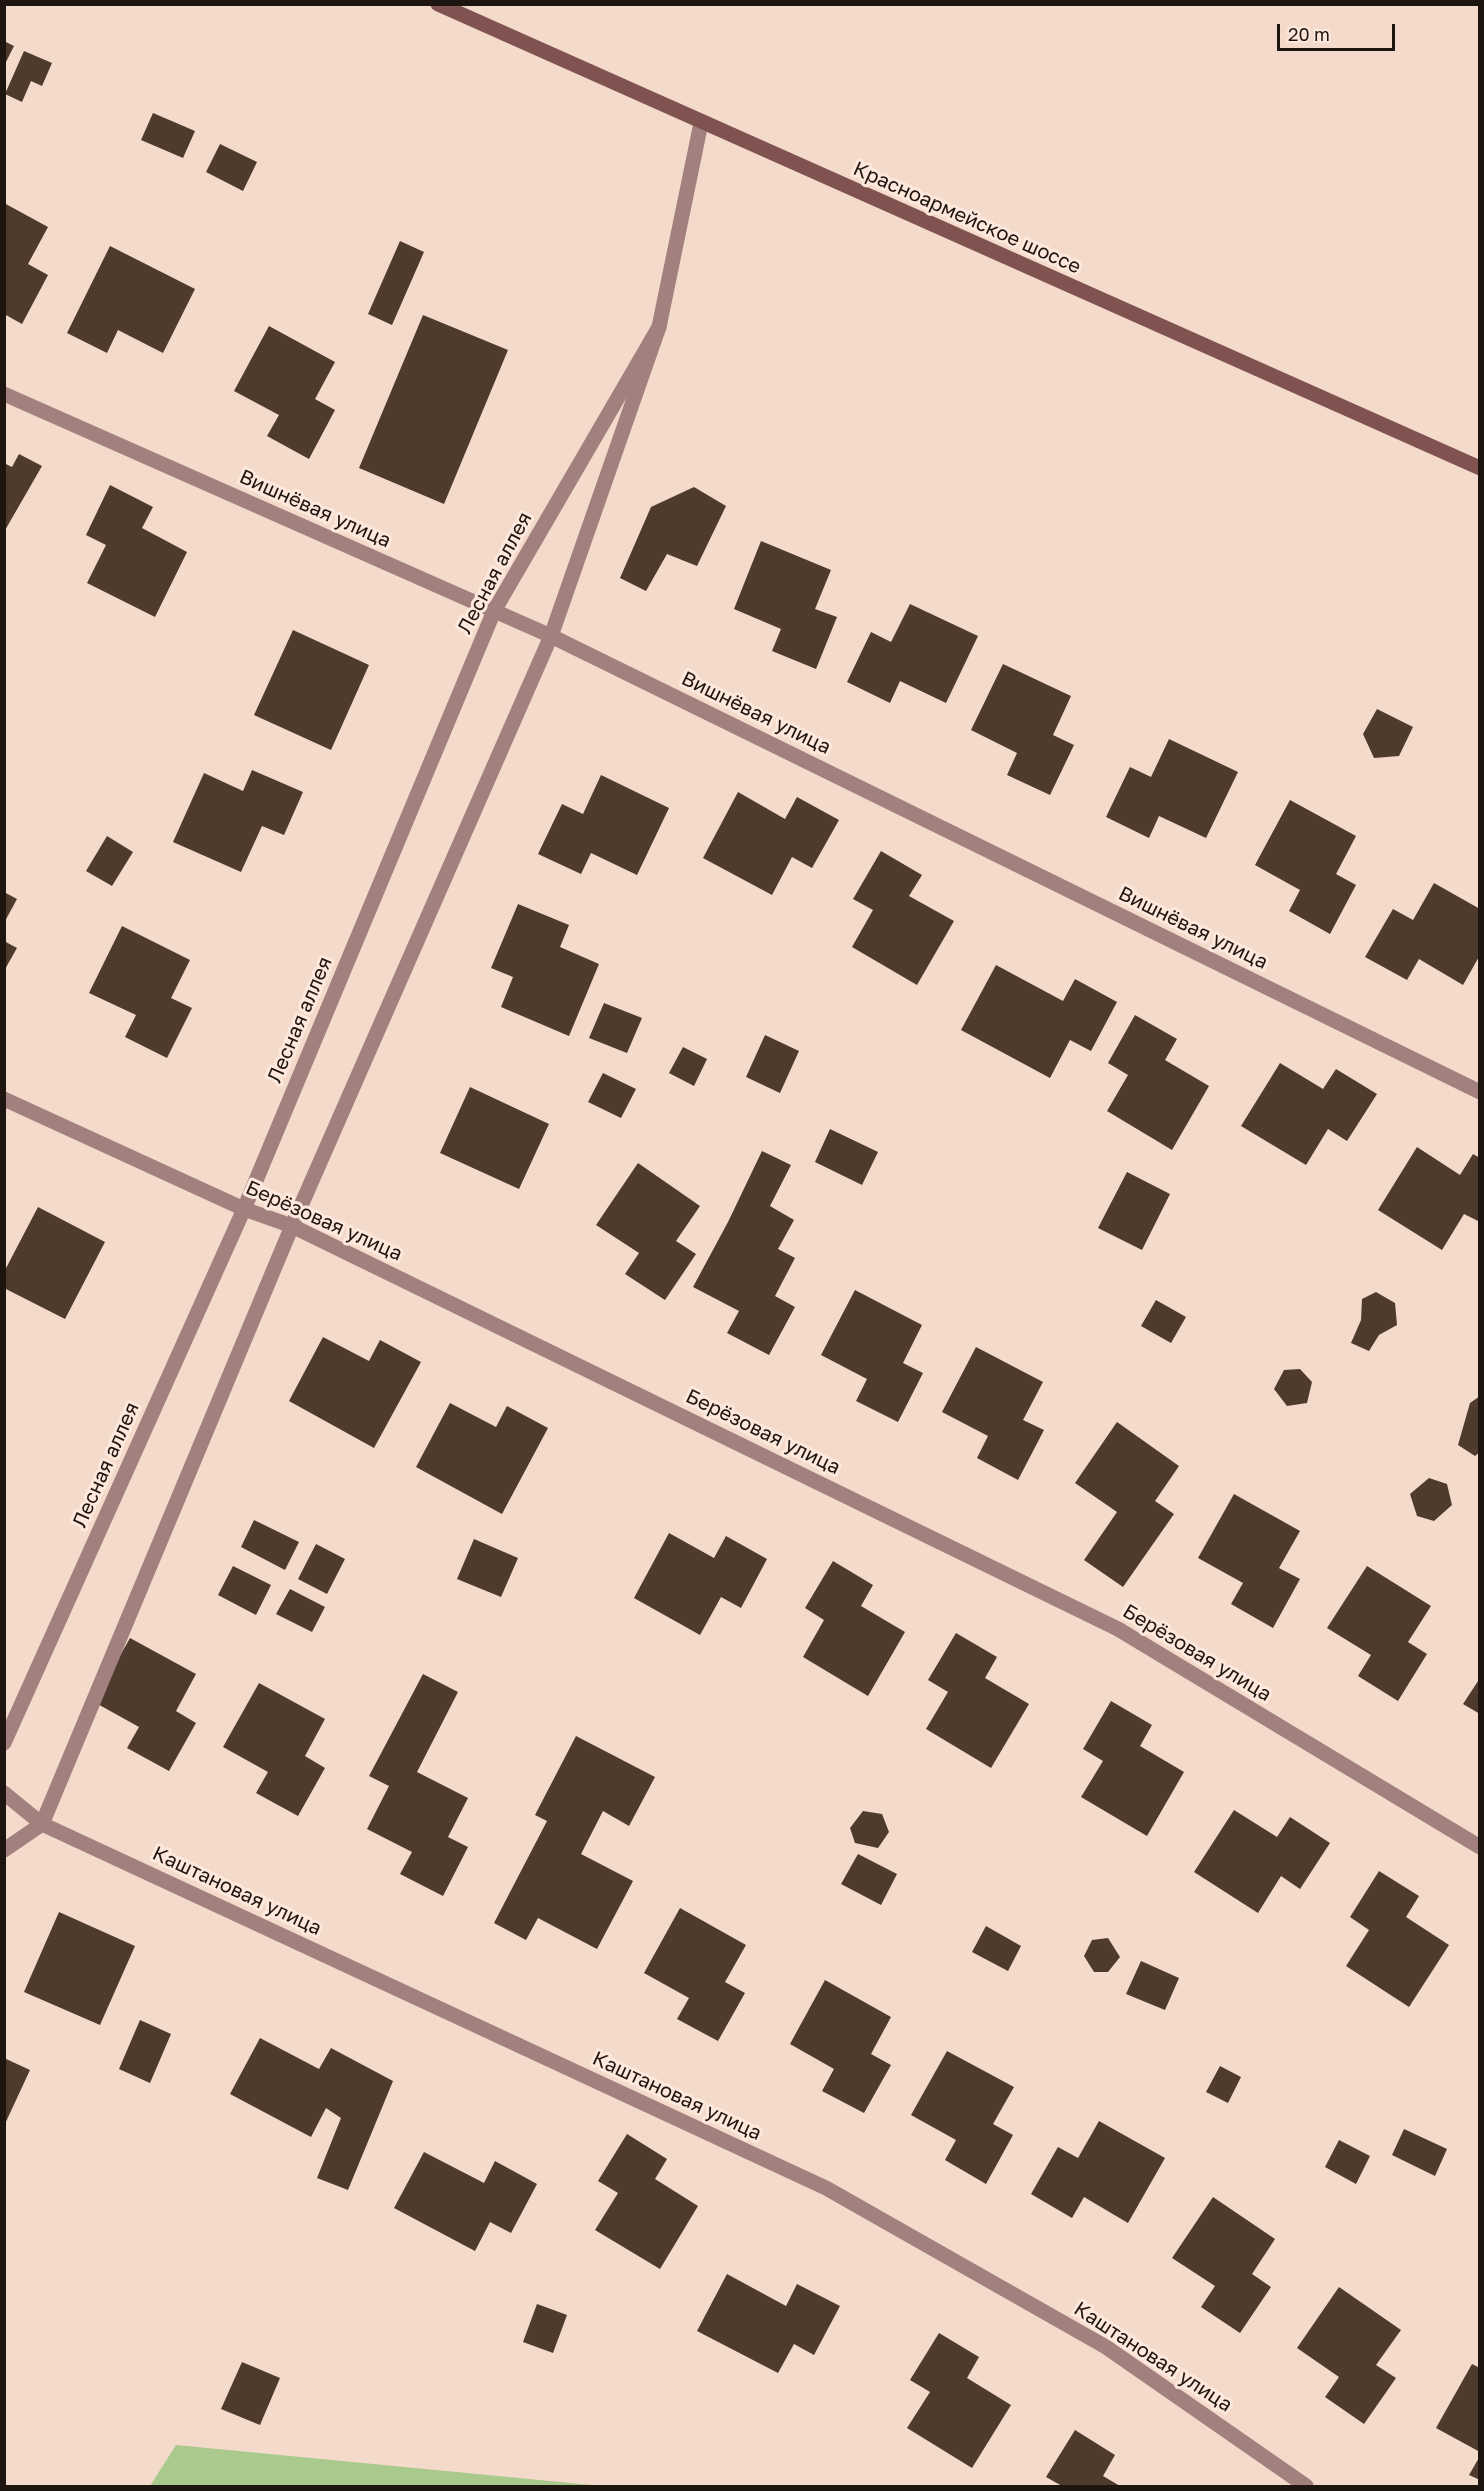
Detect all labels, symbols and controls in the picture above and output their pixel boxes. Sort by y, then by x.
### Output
scale bar [1280,12,1398,50]
text: 20 m [1288,23,1330,45]
street label: Красноармейское шоссе [849,157,1085,279]
street label: Вишнёвая улица [236,465,394,553]
street label: Лесная аллея [453,508,537,638]
street label: Вишнёвая улица [677,666,835,760]
street label: Вишнёвая улица [1114,881,1272,975]
street label: Лесная аллея [263,953,337,1087]
street label: Берёзовая улица [242,1176,406,1266]
street label: Берёзовая улица [682,1384,844,1480]
street label: Лесная аллея [68,1399,144,1531]
street label: Берёзовая улица [1118,1599,1276,1707]
street label: Каштановая улица [149,1841,325,1941]
street label: Каштановая улица [589,2046,765,2146]
street label: Каштановая улица [1069,2297,1237,2417]

